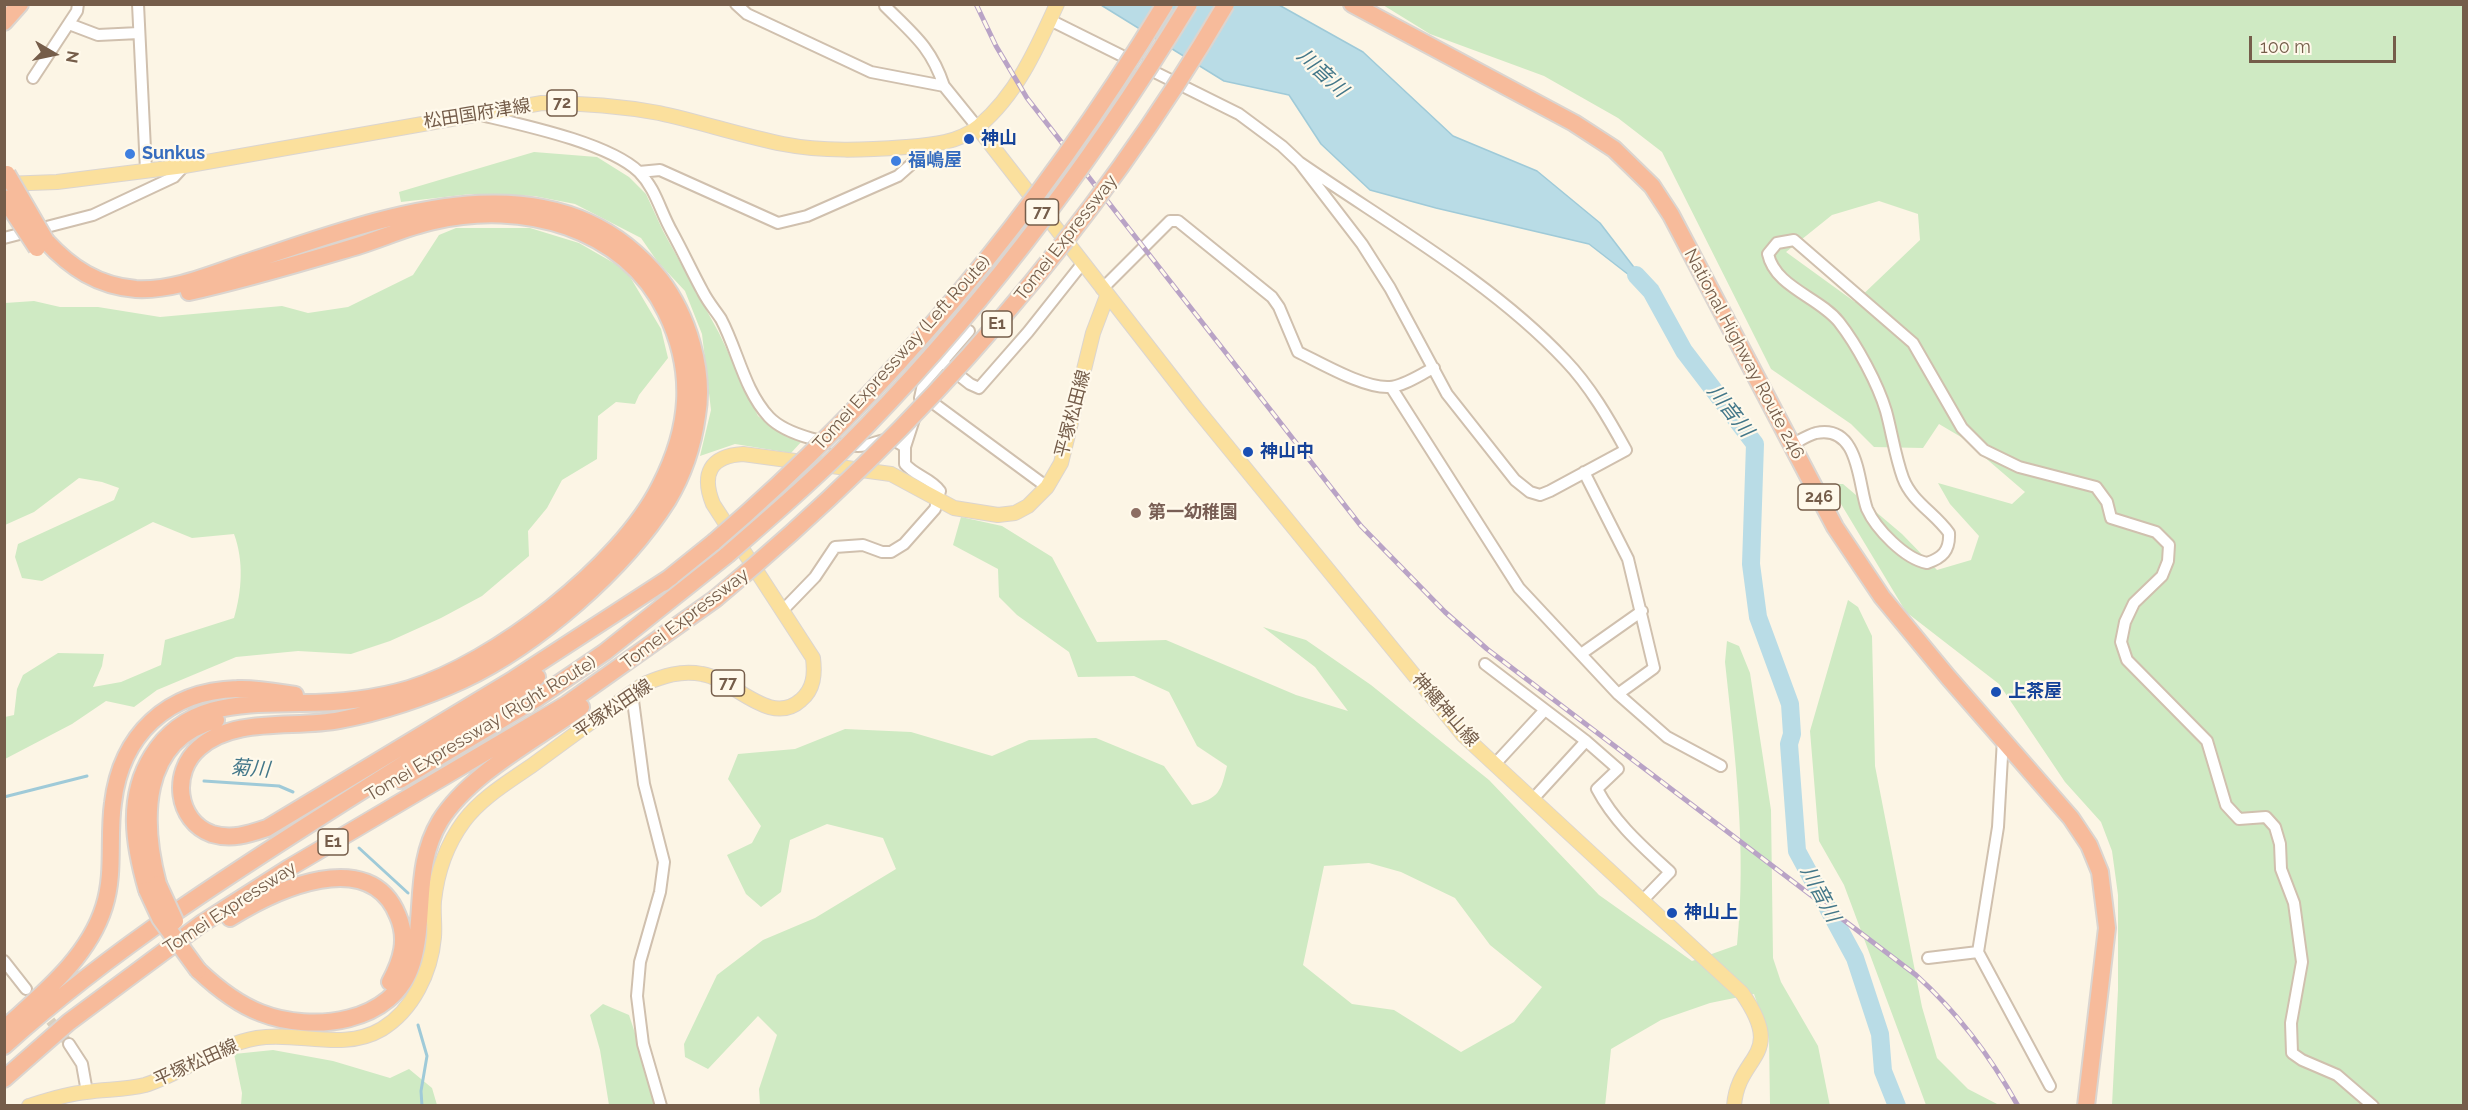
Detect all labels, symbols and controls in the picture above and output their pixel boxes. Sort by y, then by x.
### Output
north arrow [24,24,84,84]
scale bar [2252,24,2399,62]
text: 100 m [2260,36,2311,57]
water label: 川音川 [1292,44,1352,102]
text: N [62,49,83,64]
road number: 72 [547,90,577,116]
street label: 松田国府津線 [422,95,532,133]
place label: 神山 [981,128,1017,150]
marker: 神山 [962,132,976,146]
place label: Sunkus [142,143,205,165]
marker: Sunkus [123,147,137,161]
place label: 福嶋屋 [908,150,962,172]
marker: 福嶋屋 [889,154,903,168]
street label: Tomei Expressway [1010,171,1122,305]
road number: 77 [1026,199,1058,225]
street label: National Highway Route 246 [1679,245,1809,463]
street label: Tomei Expressway (Left Route) [809,251,995,455]
road number: E1 [982,311,1012,337]
street label: 平塚松田線 [1051,368,1095,460]
water label: 川音川 [1702,380,1758,442]
place label: 神山中 [1260,441,1314,463]
marker: 神山中 [1241,445,1255,459]
road number: 246 [1798,484,1840,510]
place label: 第一幼稚園 [1148,502,1238,524]
marker: 第一幼稚園 [1129,506,1143,520]
street label: Tomei Expressway [617,564,753,674]
street label: Tomei Expressway (Right Route) [362,652,600,806]
street label: 神縄神山線 [1407,669,1483,751]
road number: 77 [712,670,744,696]
street label: 平塚松田線 [570,675,656,743]
place label: 上茶屋 [2008,681,2062,703]
marker: 上茶屋 [1989,685,2003,699]
water label: 菊川 [229,756,271,782]
road number: E1 [318,829,348,855]
street label: Tomei Expressway [160,857,300,959]
water label: 川音川 [1795,862,1845,926]
place label: 神山上 [1684,902,1738,924]
marker: 神山上 [1665,906,1679,920]
street label: 平塚松田線 [150,1035,242,1091]

